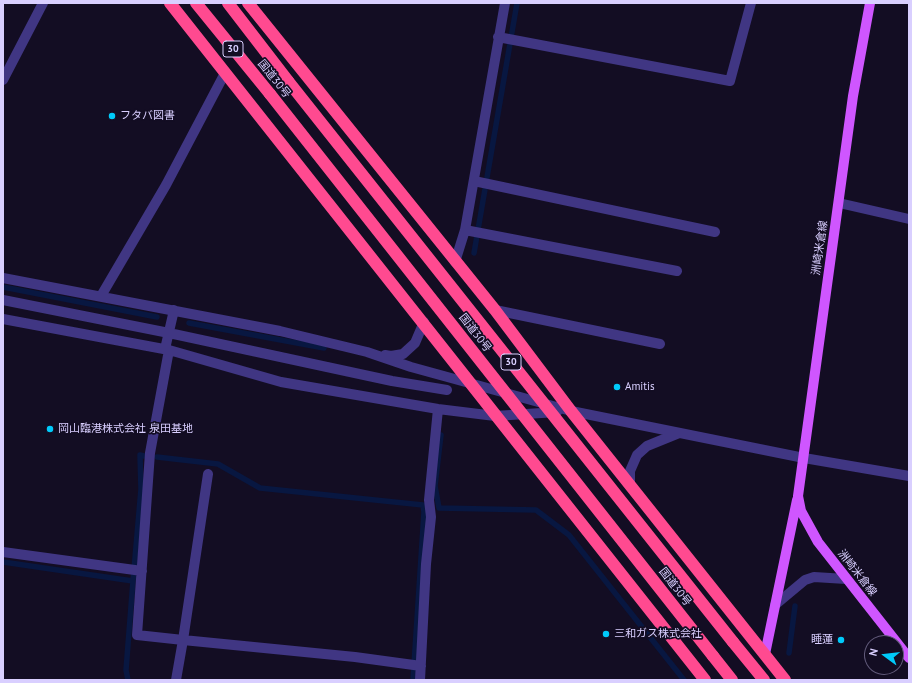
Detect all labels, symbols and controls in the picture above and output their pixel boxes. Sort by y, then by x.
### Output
road number: 30 [223,41,243,57]
street label: 国道30号 [255,57,293,101]
place label: フタバ図書 [120,109,175,123]
marker: フタバ図書 [107,111,117,121]
street label: 洲崎米倉線 [810,220,830,276]
street label: 国道30号 [456,311,494,355]
road number: 30 [501,354,521,370]
place label: Amitis [625,380,655,394]
marker: Amitis [612,382,622,392]
place label: 岡山臨港株式会社 泉田基地 [58,422,193,436]
marker: 岡山臨港株式会社 泉田基地 [45,424,55,434]
street label: 洲崎米倉線 [835,547,879,599]
street label: 国道30号 [656,565,694,609]
place label: 三和ガス株式会社 [614,627,702,641]
marker: 三和ガス株式会社 [601,629,611,639]
place label: 睡蓮 [811,633,833,647]
marker: 睡蓮 [836,635,846,645]
north arrow [864,635,904,675]
text: N [866,647,881,657]

